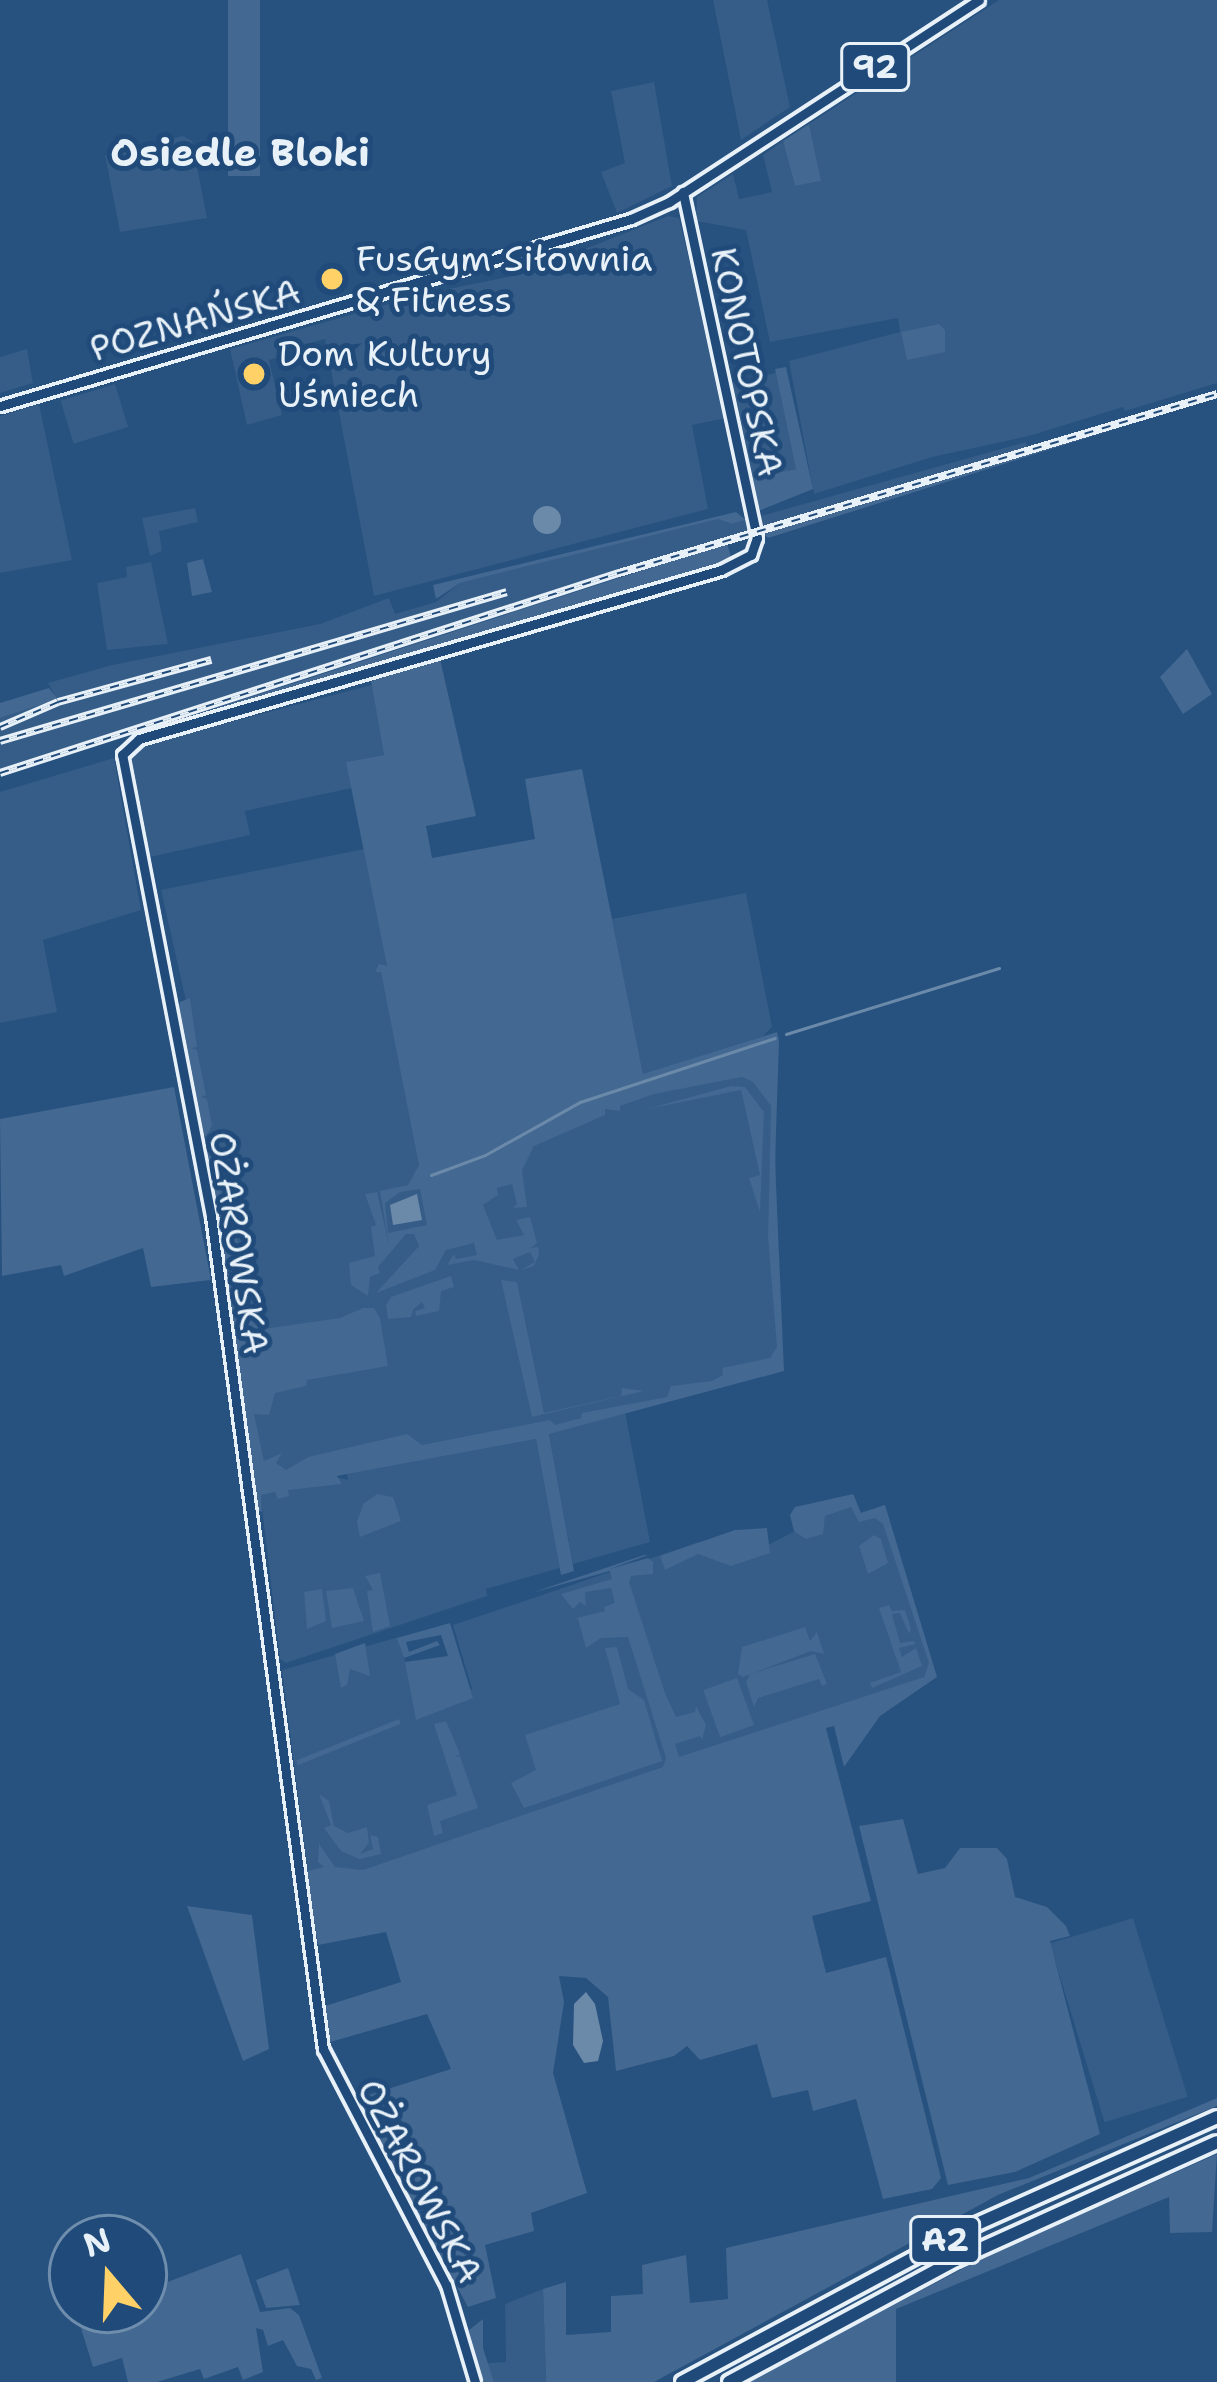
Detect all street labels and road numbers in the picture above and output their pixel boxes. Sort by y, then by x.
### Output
road number: 92 [839,40,911,94]
street label: KONOTOPSKA [702,243,792,481]
street label: POZNAŃSKA [85,269,305,371]
street label: OŻAROWSKA [200,1129,278,1357]
street label: OŻAROWSKA [348,2072,492,2290]
road number: A2 [909,2213,981,2267]

